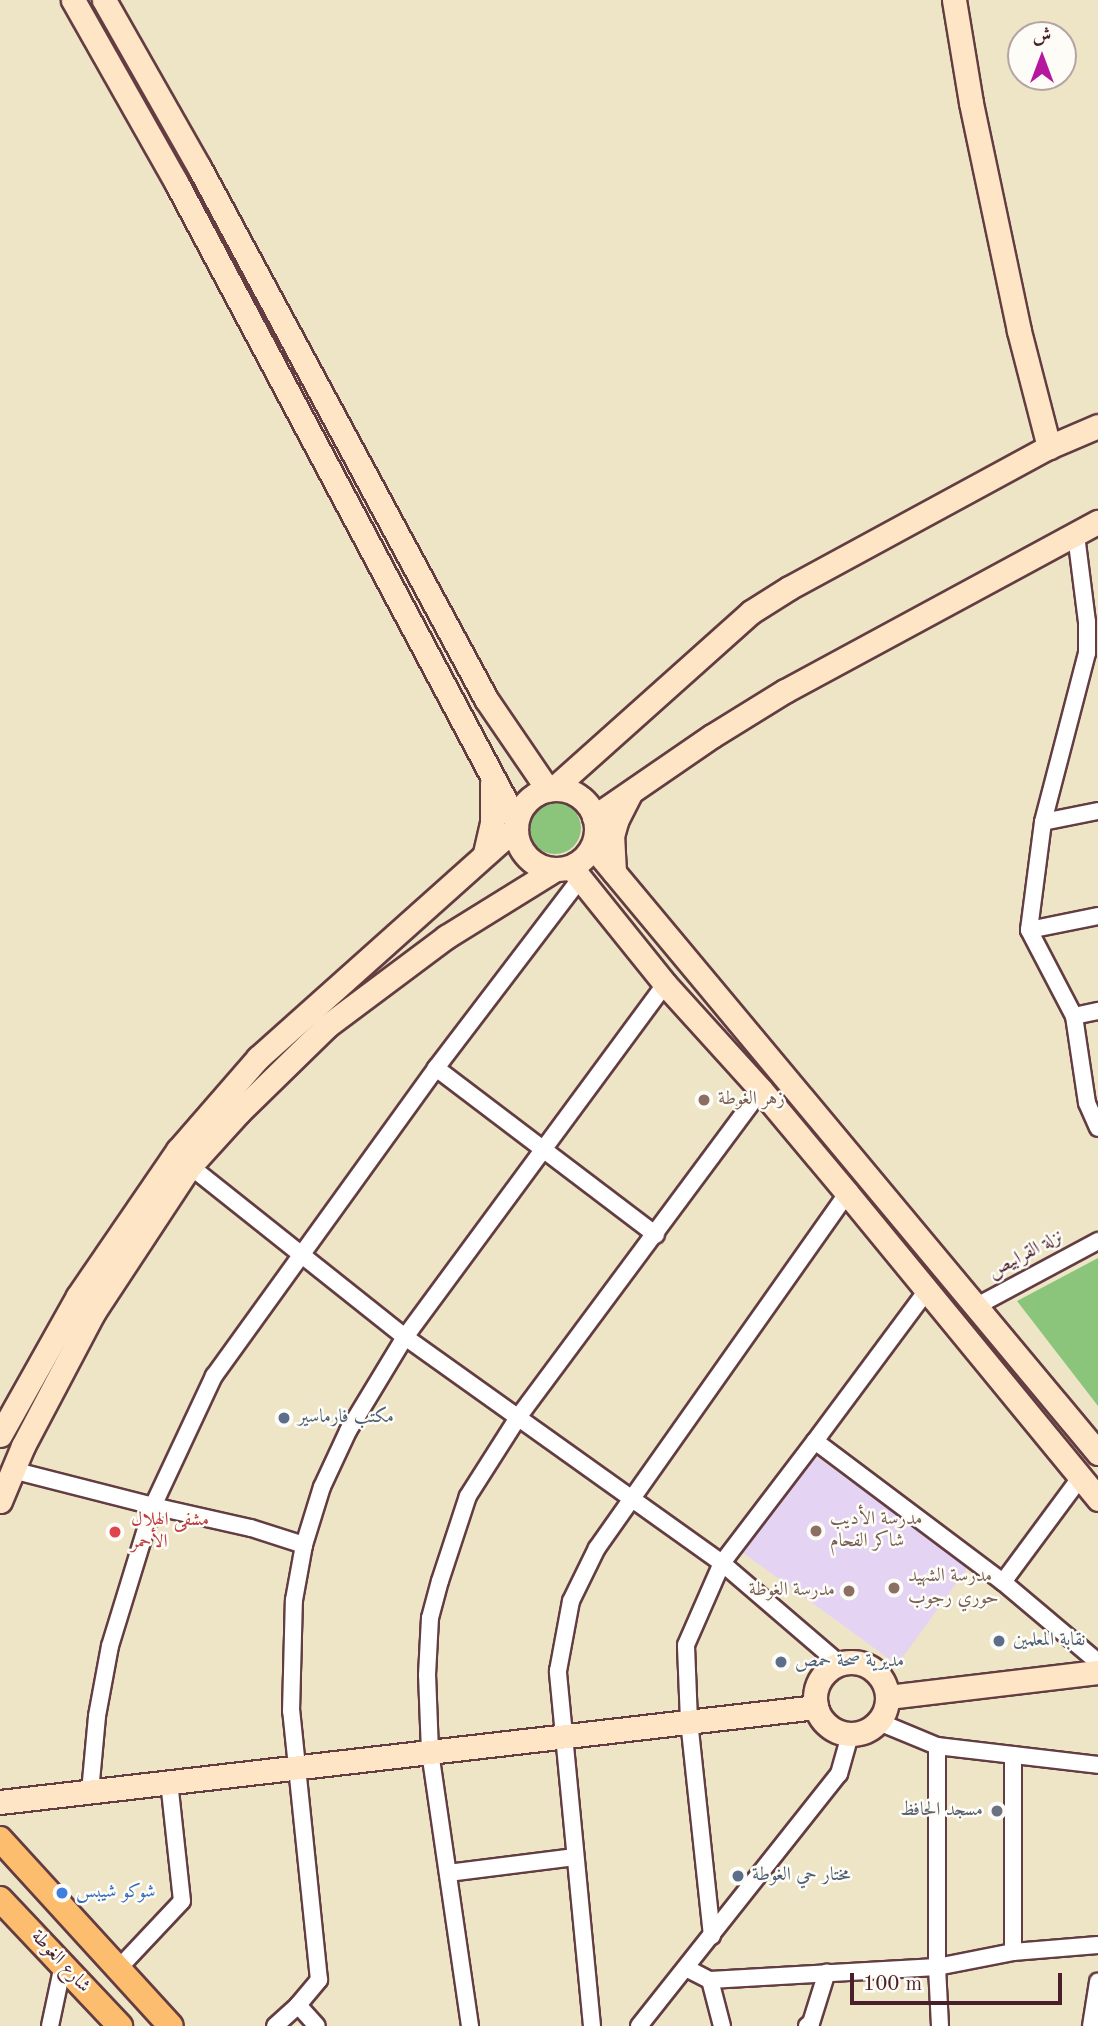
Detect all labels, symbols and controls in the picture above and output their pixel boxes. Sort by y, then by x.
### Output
north arrow [1007,21,1077,91]
text: ش [1033,27,1051,46]
place label: زهر الغوطة [718,1089,785,1111]
marker: زهر الغوطة [696,1092,712,1108]
street label: نزلة القرابيص [985,1226,1067,1284]
place label: مكتب فارماسير [298,1407,394,1429]
marker: مكتب فارماسير [276,1410,292,1426]
place label: مدرسة الأديب شاكر الفحام [830,1509,922,1553]
place label: مشفى الهلال الأحمر [131,1510,209,1554]
marker: مشفى الهلال الأحمر [105,1522,125,1542]
marker: مدرسة الأديب شاكر الفحام [808,1523,824,1539]
place label: مدرسة الشهيد حوري رجوب [908,1566,999,1610]
place label: مدرسة الغوطة [749,1580,835,1602]
marker: مدرسة الشهيد حوري رجوب [886,1580,902,1596]
marker: مدرسة الغوطة [841,1583,857,1599]
place label: نقابة المعلمين [1013,1630,1085,1652]
marker: نقابة المعلمين [991,1633,1007,1649]
place label: مديرية صحة حمص [795,1651,904,1673]
marker: مديرية صحة حمص [773,1654,789,1670]
place label: مسجد الحافظ [900,1800,983,1822]
marker: مسجد الحافظ [989,1803,1005,1819]
place label: مختار حي الغوطة [752,1865,850,1887]
marker: مختار حي الغوطة [730,1868,746,1884]
place label: شوكو شيبس [76,1882,156,1904]
marker: شوكو شيبس [54,1885,70,1901]
street label: شارع الغوطة [25,1926,95,1998]
scale bar [853,1960,1065,2004]
text: 100 m [863,1974,922,1995]

